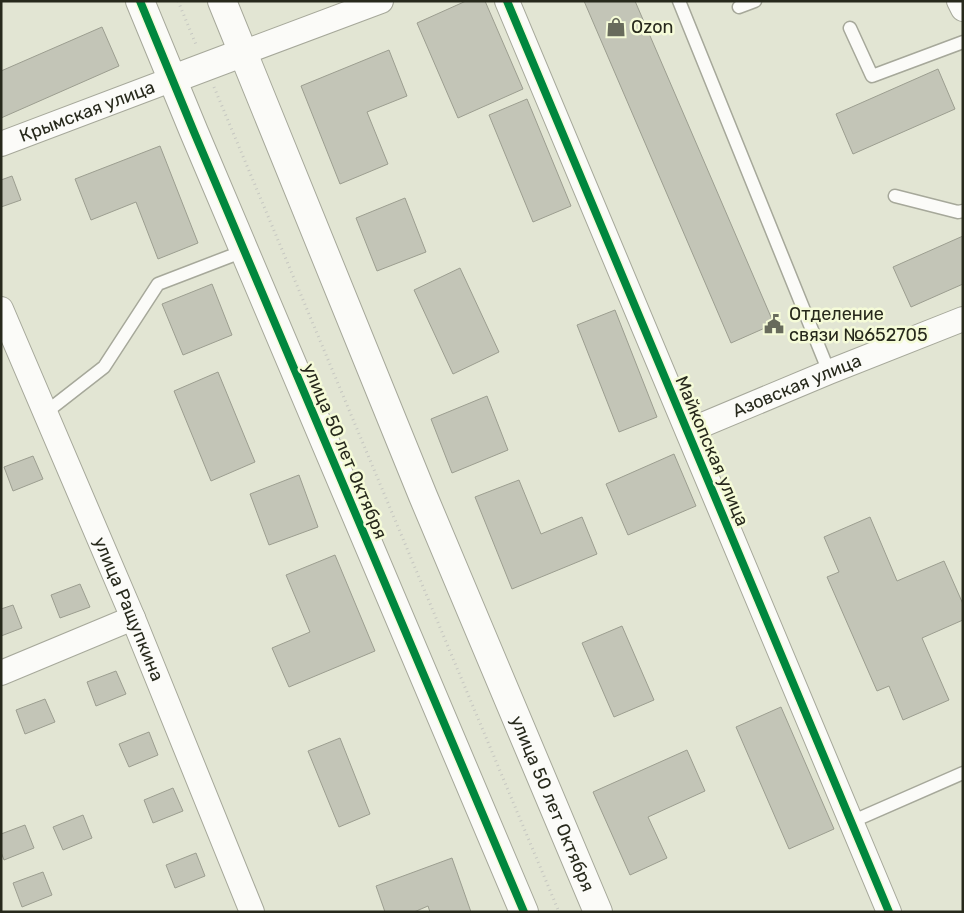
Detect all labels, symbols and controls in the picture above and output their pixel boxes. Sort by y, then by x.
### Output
shop icon: Ozon [605,16,627,38]
place label: Ozon [631,16,673,38]
street label: Крымская улица [16,76,158,147]
place label: Отделение связи №652705 [789,303,928,346]
public building icon: Отделение связи №652705 [763,313,785,335]
street label: Азовская улица [729,349,864,422]
street label: улица 50 лет Октября [298,360,392,542]
street label: Майкопская улица [670,373,754,529]
street label: улица Ращупкина [89,534,168,684]
street label: улица 50 лет Октября [506,712,599,895]

